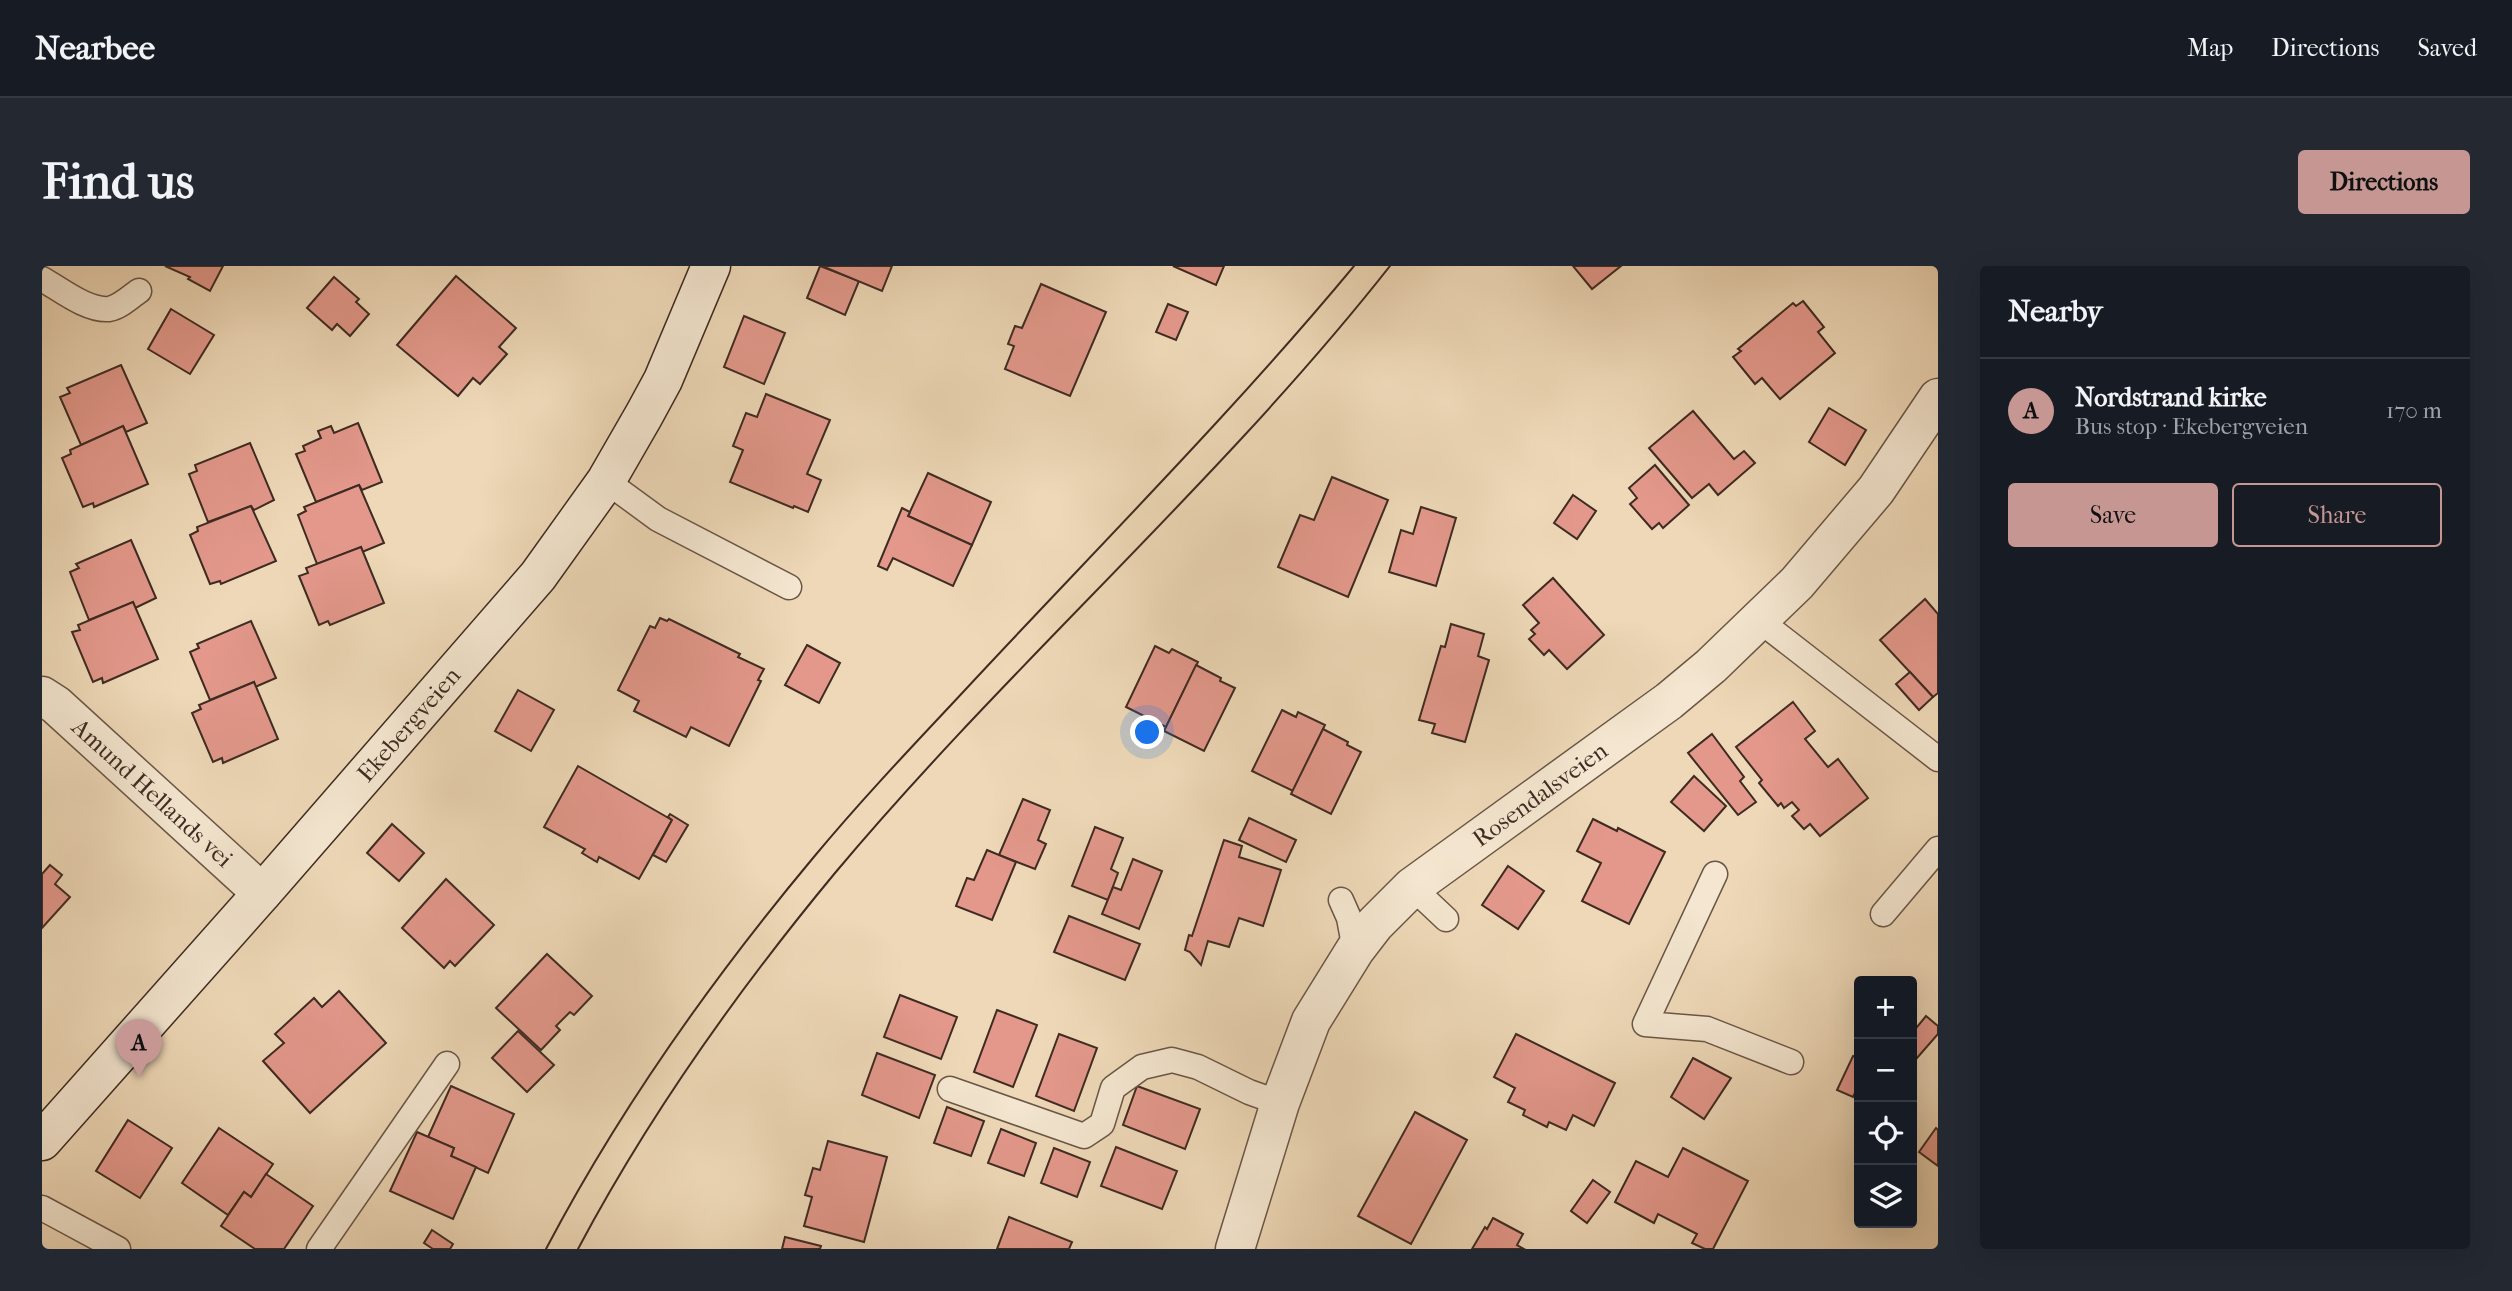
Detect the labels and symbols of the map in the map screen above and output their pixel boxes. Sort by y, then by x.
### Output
street label: Ekebergveien [352,662,466,787]
street label: Amund Hellands vei [66,712,238,873]
your location [1130,715,1164,749]
street label: Rosendalsveien [1467,736,1613,853]
pin: A [116,1019,162,1077]

